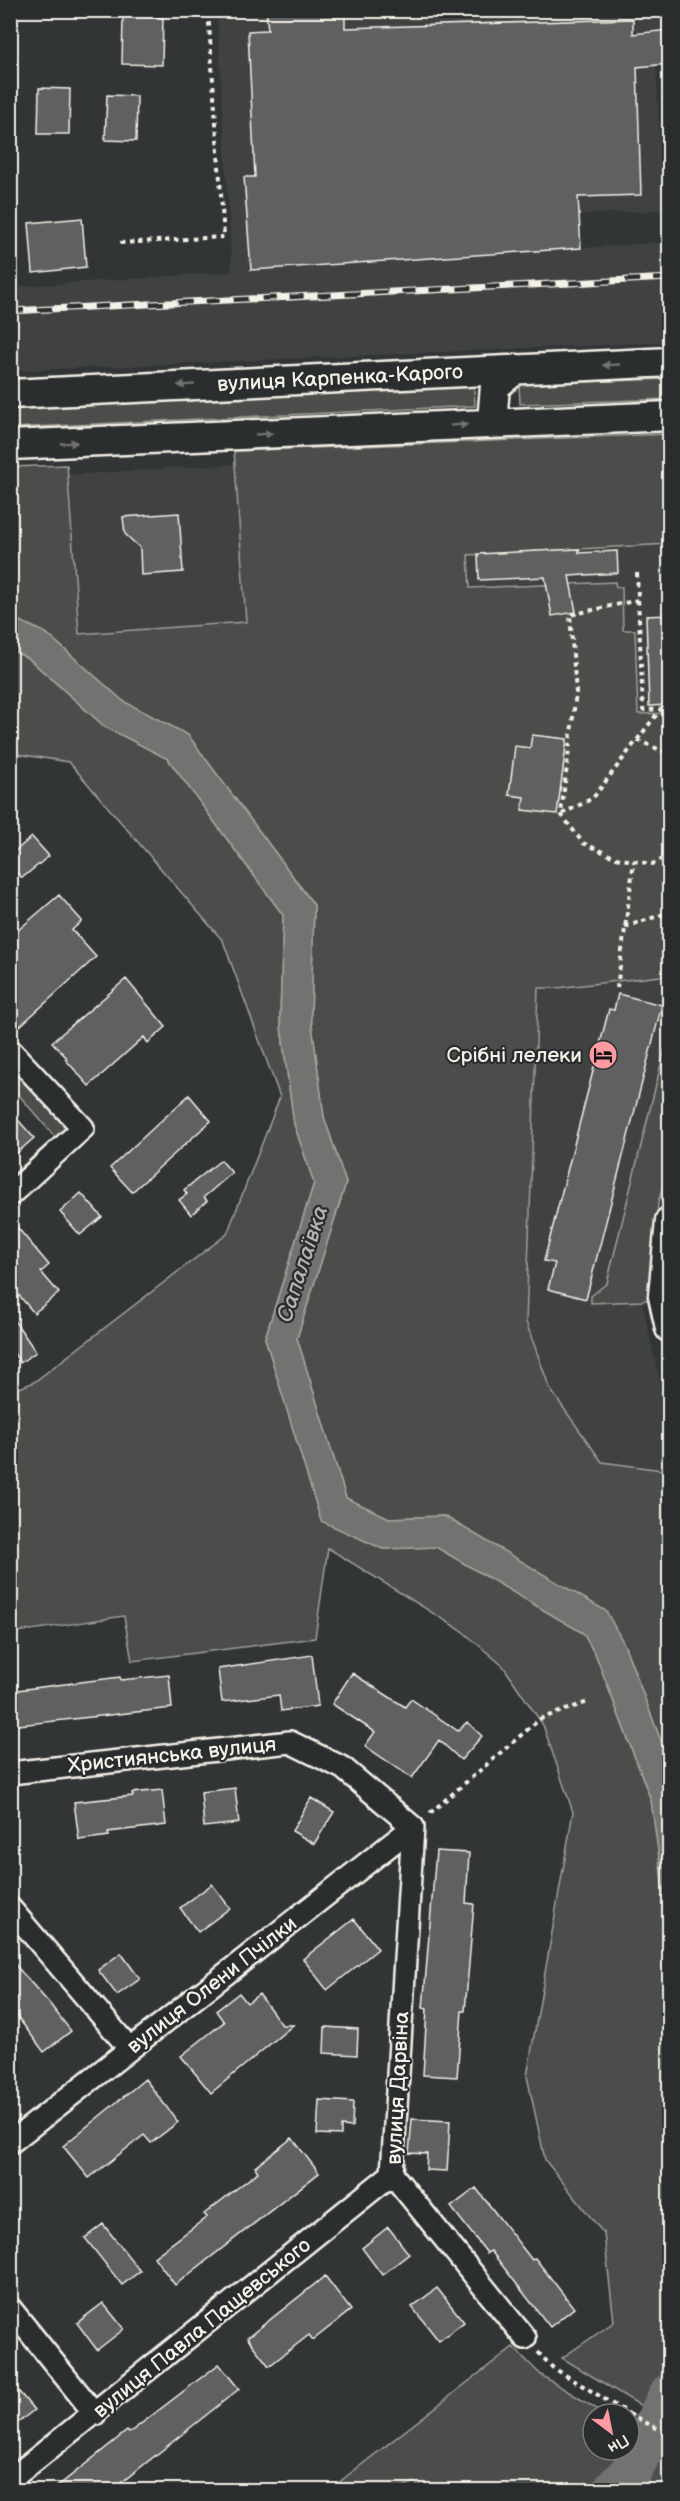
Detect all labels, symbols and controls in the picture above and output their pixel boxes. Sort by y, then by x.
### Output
street label: вулиця Карпенка-Карого [217,359,463,397]
one-way arrow [602,360,621,370]
one-way arrow [176,381,195,390]
one-way arrow [449,420,468,429]
one-way arrow [254,429,273,438]
one-way arrow [59,438,78,447]
hotel icon: Срібні лелеки [587,1039,619,1071]
place label: Срібні лелеки [446,1043,582,1068]
water label: Сапалаївка [272,1202,334,1326]
street label: Християнська вулиця [66,1732,278,1778]
street label: вулиця Олени Пчілки [122,1911,302,2059]
street label: вулиця Дарвіна [381,2010,415,2165]
street label: вулиця Павла Пащевського [88,2233,316,2423]
north arrow [581,2402,641,2462]
text: Пн [604,2430,632,2457]

